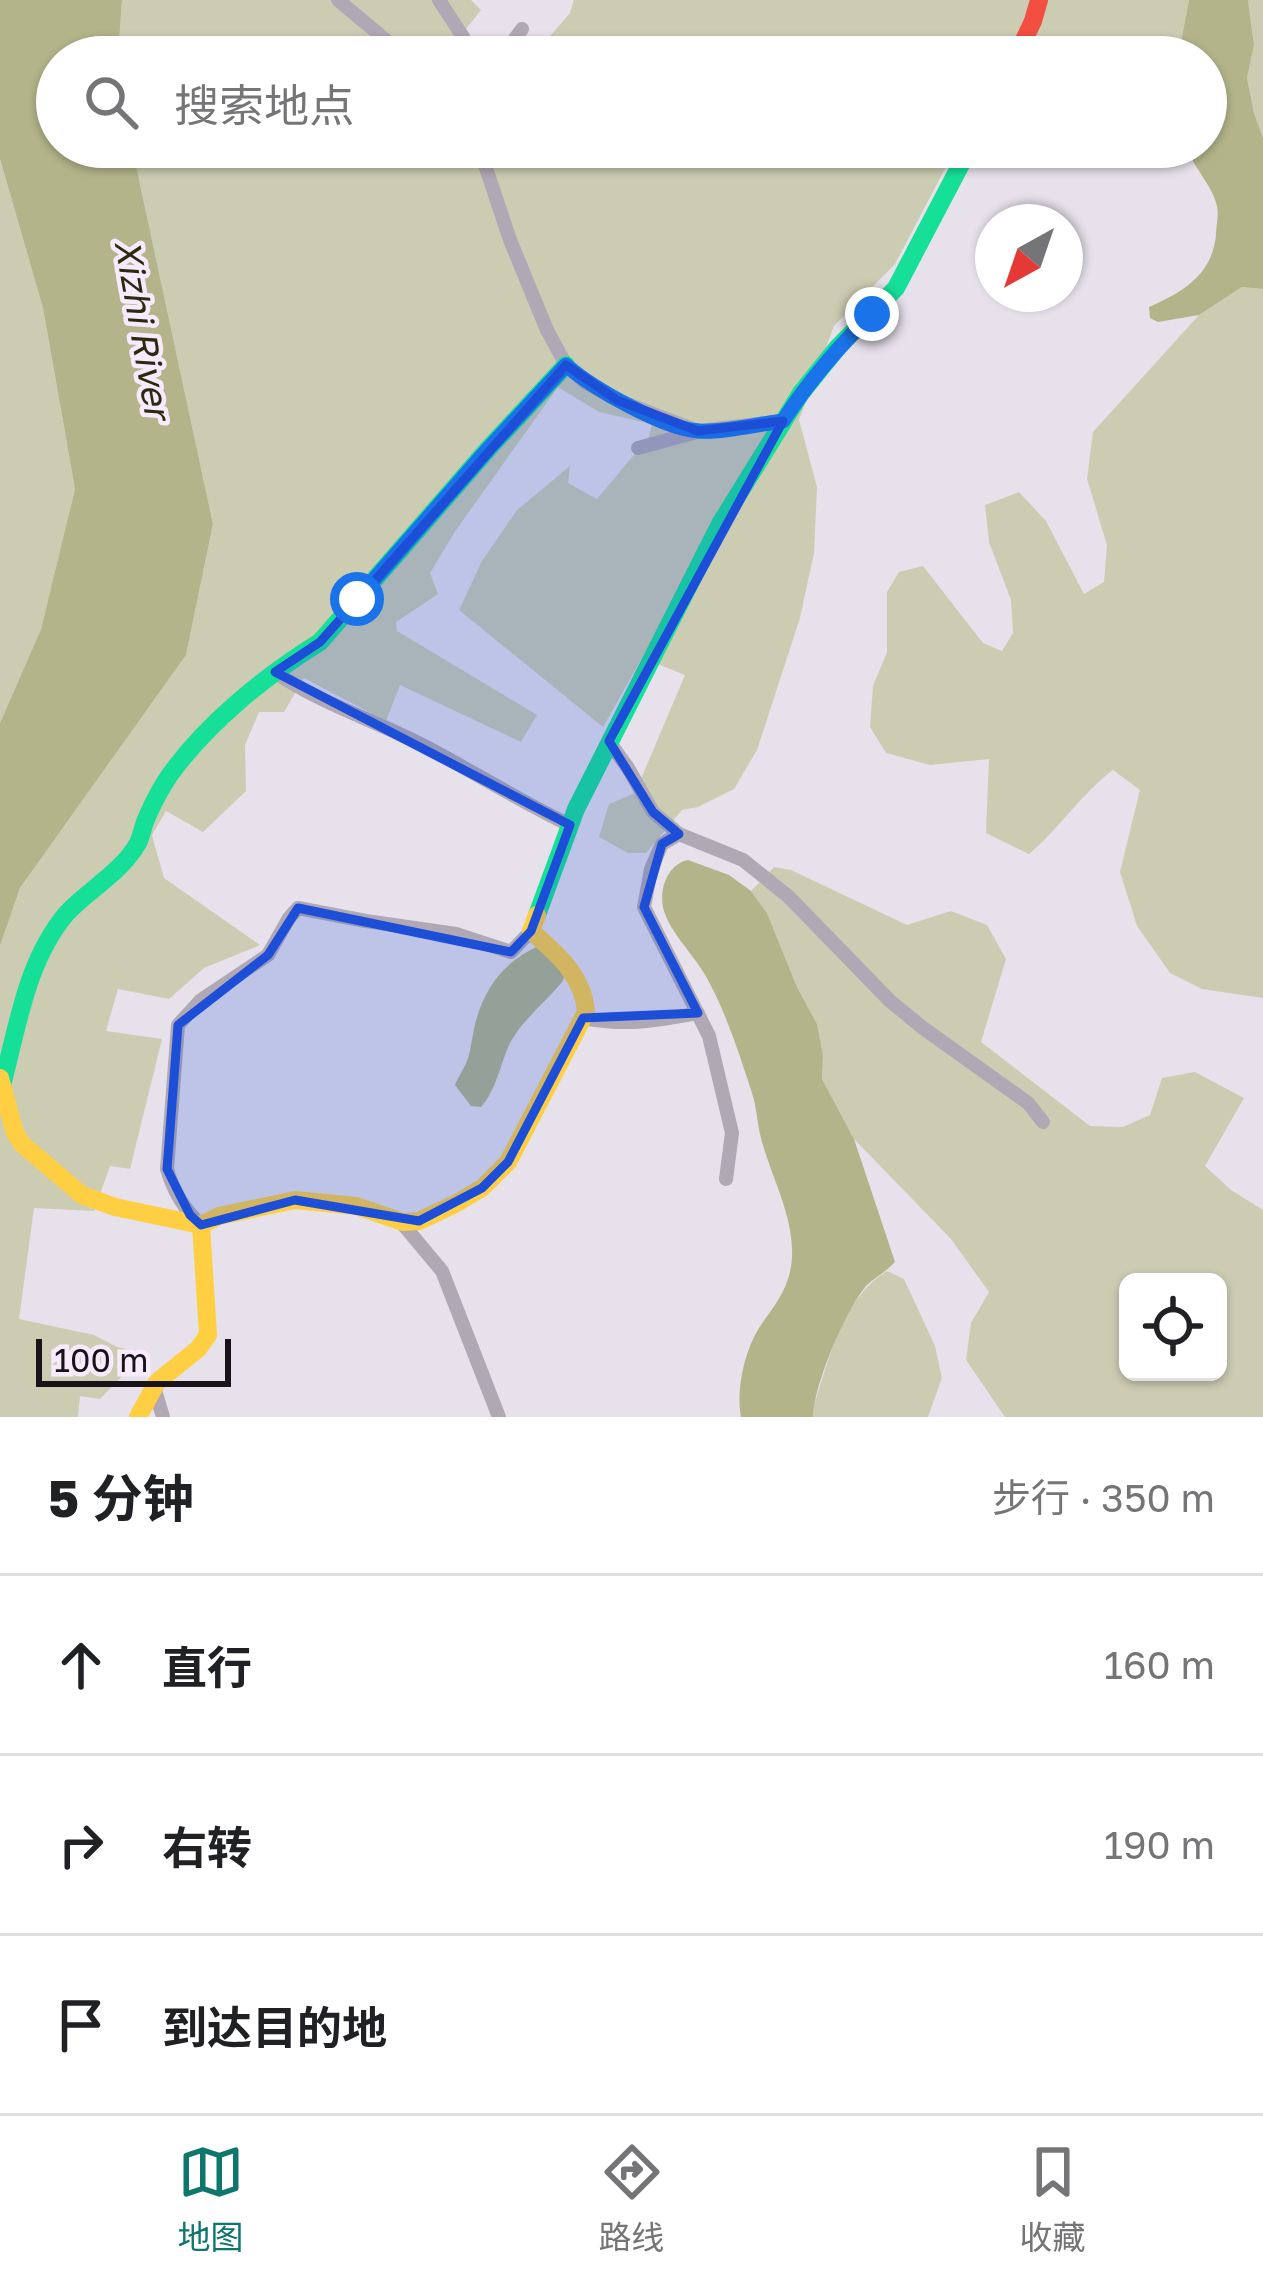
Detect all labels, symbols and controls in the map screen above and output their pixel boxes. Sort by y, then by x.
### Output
search box [36,36,1227,168]
icon: search [78,69,144,135]
text: 搜索地点 [174,78,354,132]
north arrow [975,204,1083,312]
water label: Xizhi River [107,236,181,427]
route end [845,287,899,341]
route start [330,572,384,626]
map controls [1119,1273,1227,1381]
button: locate [1119,1273,1227,1381]
scale bar [36,1333,231,1386]
text: 100 m [54,1340,148,1379]
text: 5 分钟 [48,1467,194,1528]
text: 步行 · 350 m [992,1474,1215,1521]
icon: ahead [48,1632,114,1698]
text: 直行 [162,1640,252,1694]
text: 160 m [1104,1641,1215,1688]
icon: right [48,1812,114,1878]
text: 右转 [162,1820,252,1874]
text: 190 m [1104,1821,1215,1868]
icon: arrive [48,1992,114,2058]
text: 到达目的地 [162,2000,387,2054]
tab: 地图 [178,2139,244,2259]
tab: 路线 [599,2139,665,2259]
tab: 收藏 [1020,2139,1086,2259]

